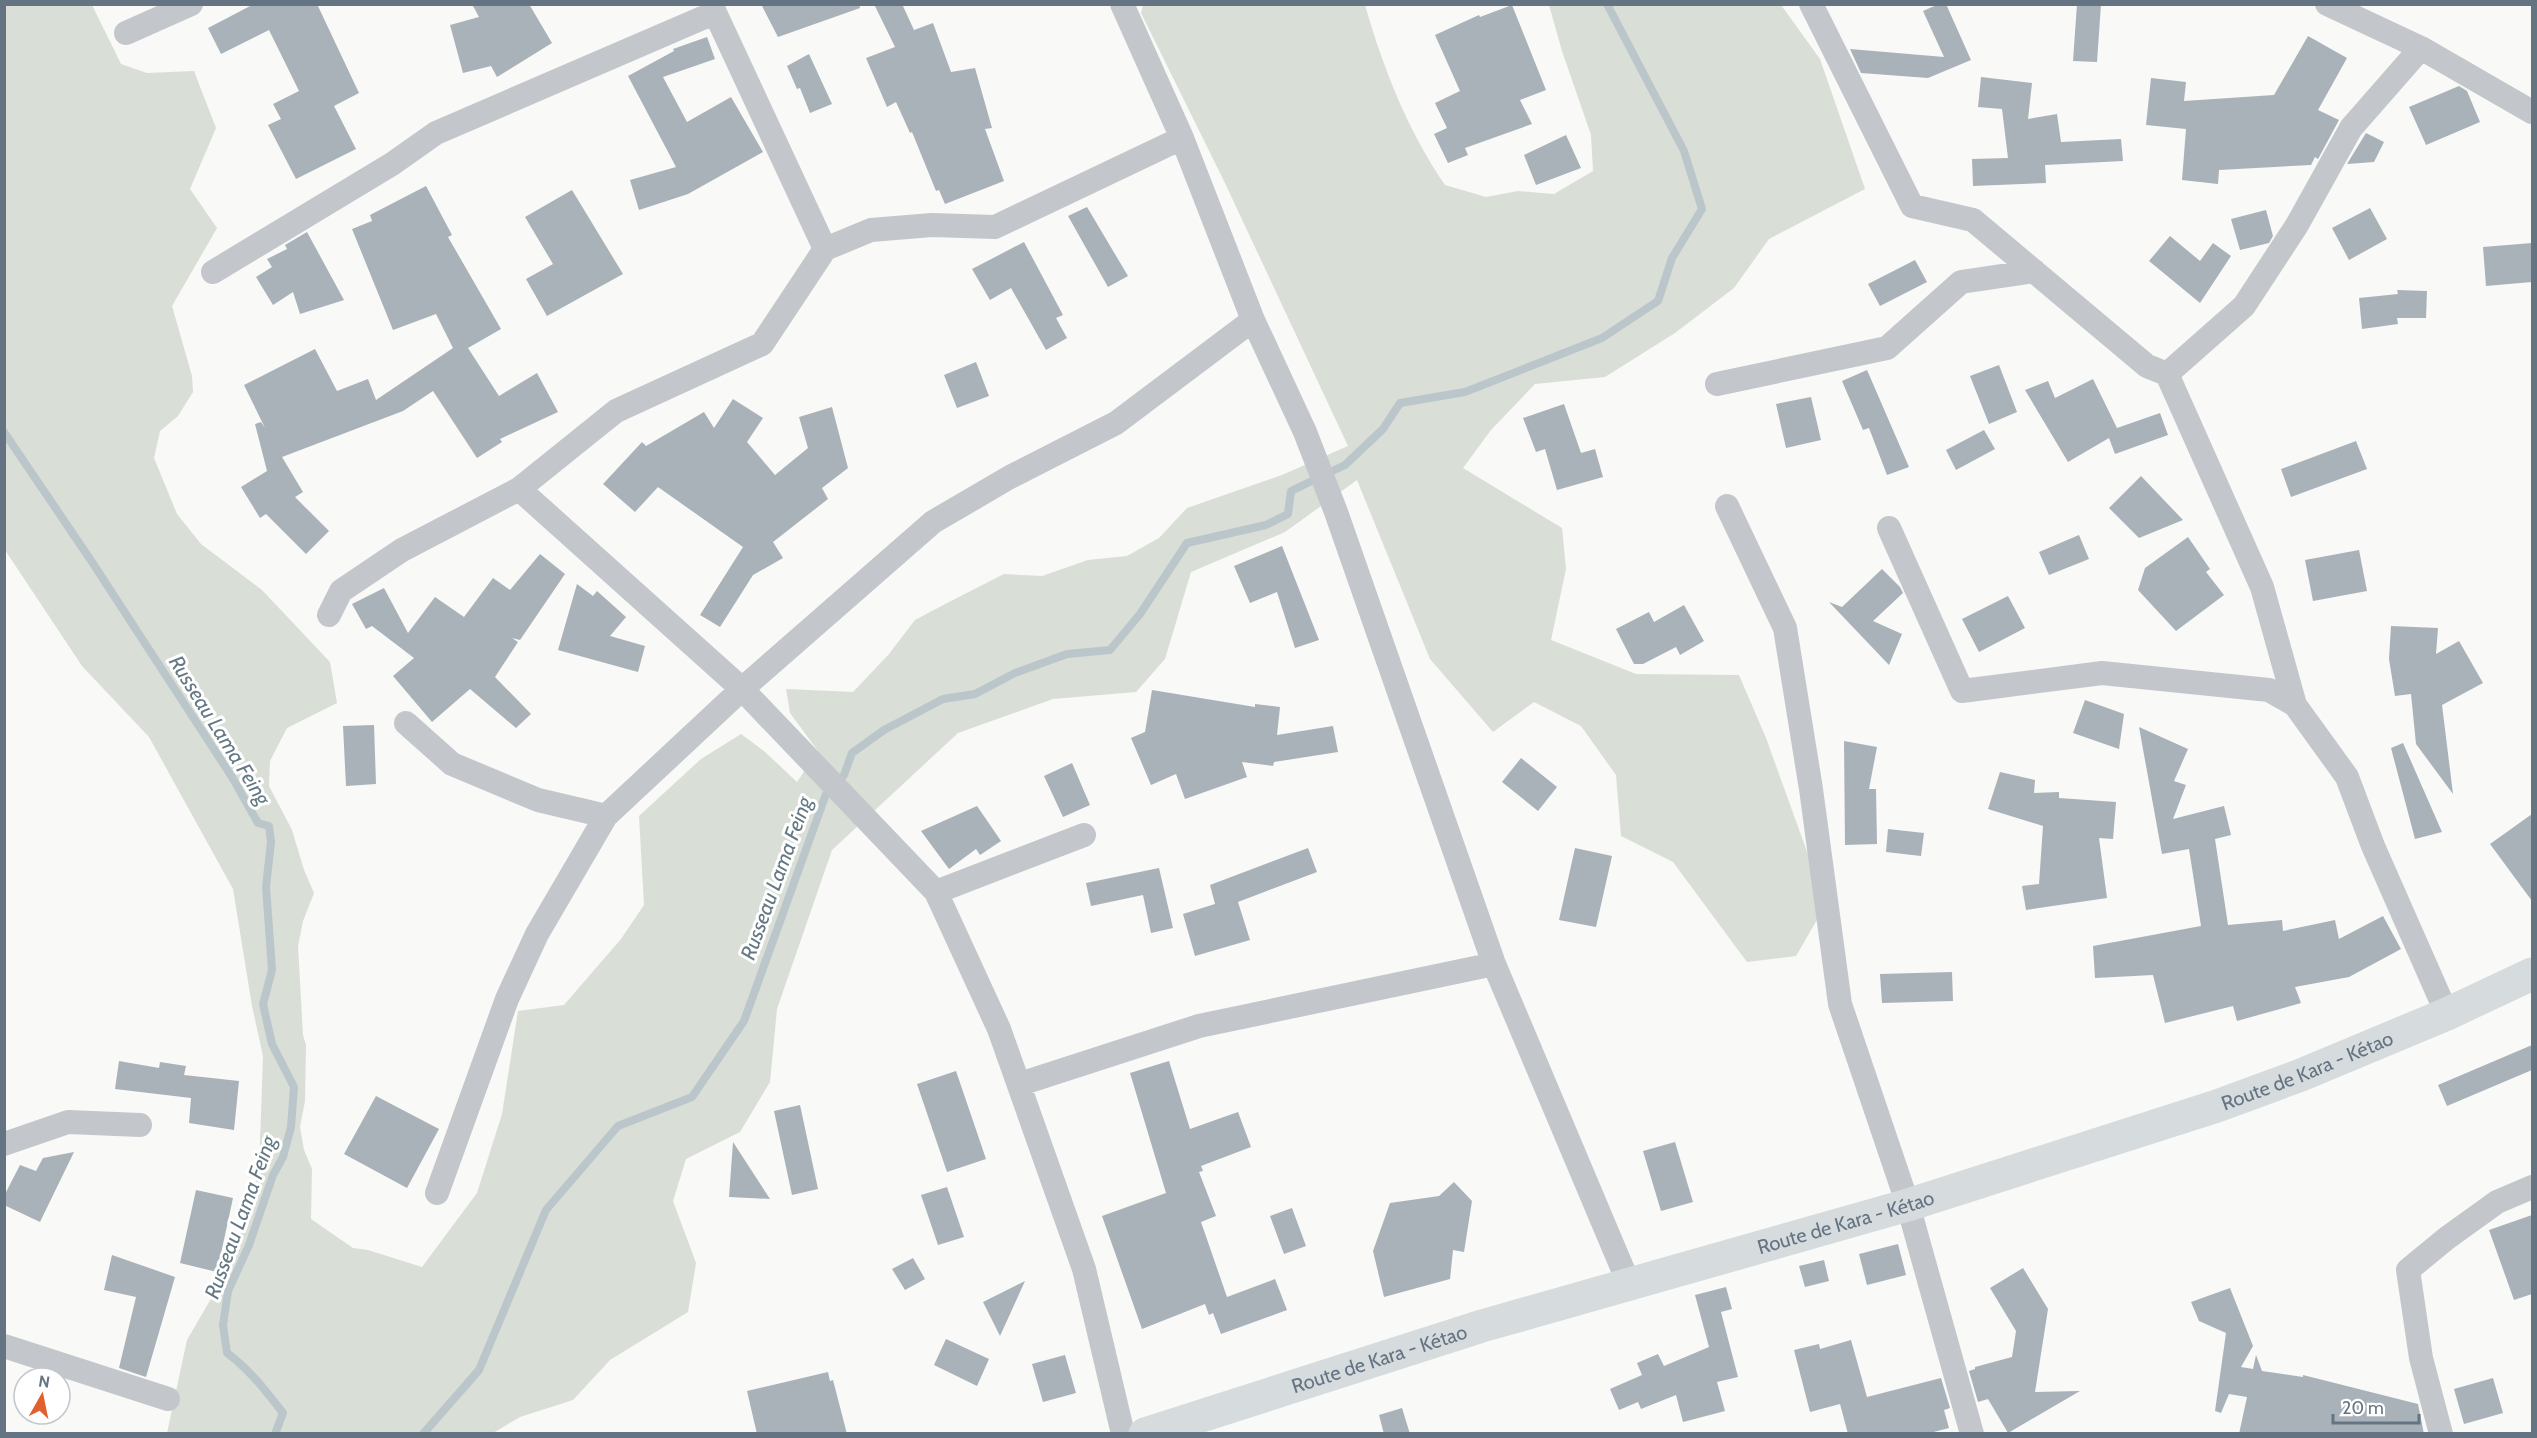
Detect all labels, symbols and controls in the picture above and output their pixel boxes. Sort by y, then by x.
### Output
water label: Russeau Lama Feing [164,651,277,811]
water label: Russeau Lama Feing [735,792,818,963]
street label: Route de Kara - Kétao [2218,1026,2397,1115]
water label: Russeau Lama Feing [199,1131,282,1302]
street label: Route de Kara - Kétao [1754,1185,1937,1259]
street label: Route de Kara - Kétao [1289,1320,1470,1398]
north arrow [12,1366,72,1426]
text: N [37,1371,51,1392]
scale bar [2333,1387,2418,1425]
text: 20 m [2342,1397,2384,1419]

